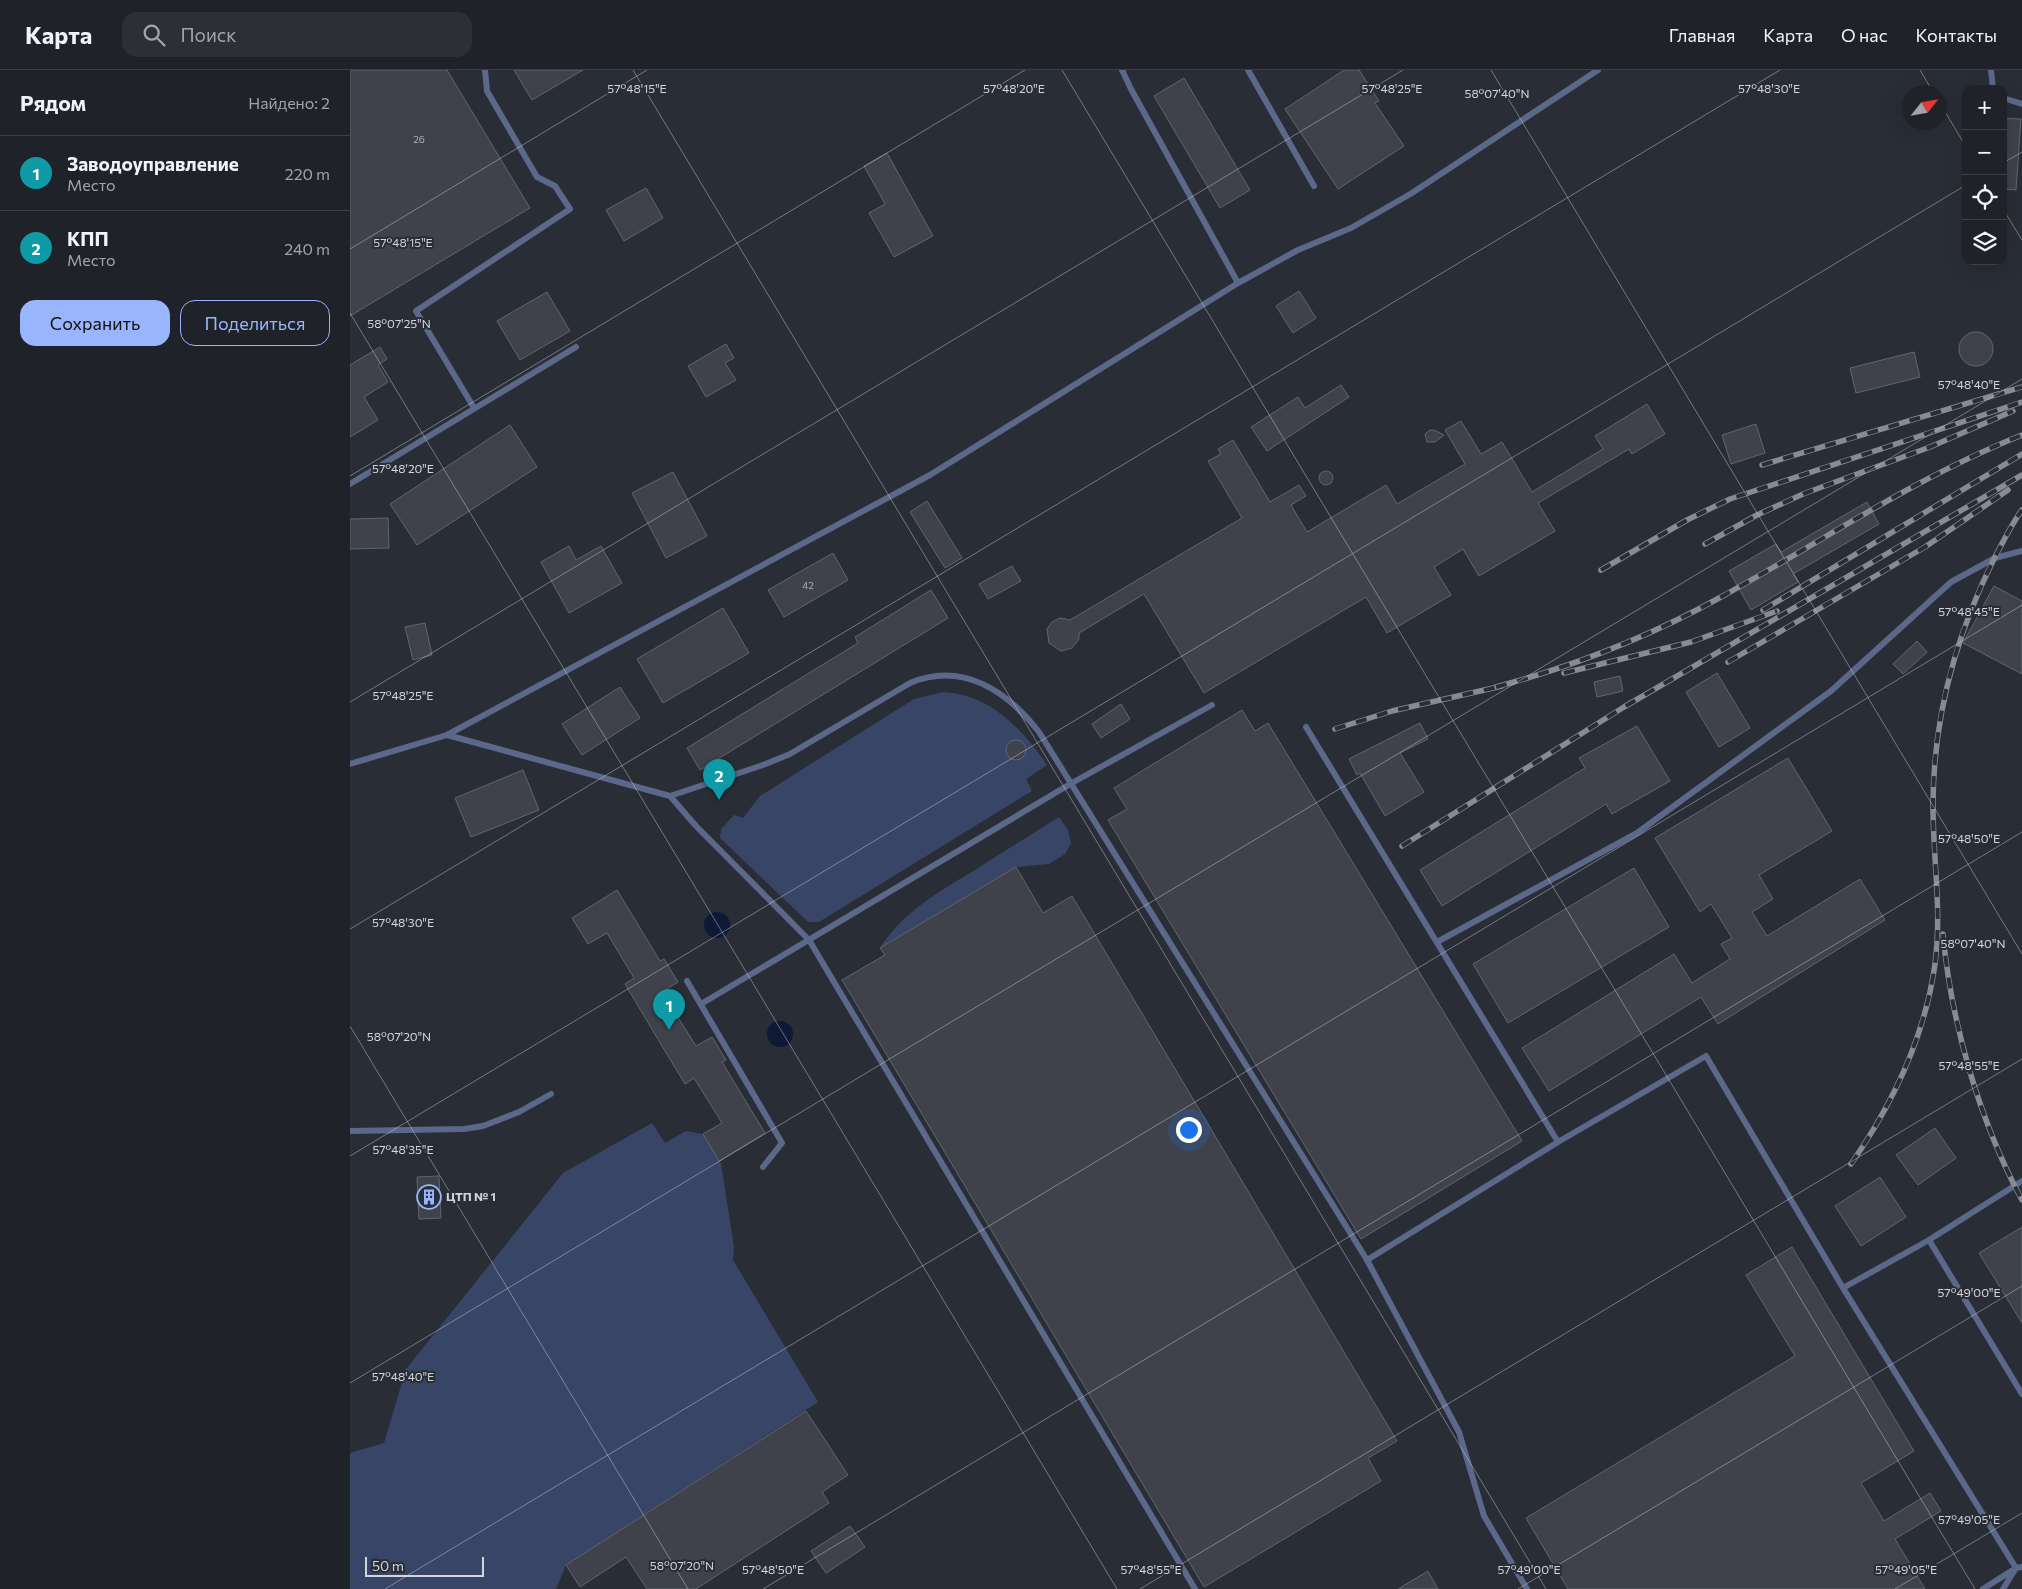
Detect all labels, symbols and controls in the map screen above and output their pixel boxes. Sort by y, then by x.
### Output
search box [122,12,472,57]
text: Карта [25,20,92,49]
icon: search [140,21,168,49]
text: Поиск [180,23,236,46]
text: Главная [1669,24,1735,46]
text: Карта [1763,24,1813,46]
text: О нас [1841,24,1888,46]
text: Контакты [1916,24,1997,46]
text: 57°48'15"E [607,81,667,95]
text: 57°48'20"E [983,81,1045,95]
text: 57°48'25"E [1361,81,1423,95]
text: 57°48'30"E [1738,81,1800,95]
north arrow [1902,85,1947,130]
map controls [1962,85,2007,265]
button: + [1962,85,2007,130]
text: 58°07'40"N [1465,86,1529,100]
text: Рядом [20,90,86,115]
text: Найдено: 2 [248,93,330,112]
button: − [1962,130,2007,175]
house number: 26 [413,133,425,145]
text: Заводоуправление [67,152,239,175]
text: 1 [32,164,40,183]
text: 220 m [285,164,330,183]
text: Место [67,175,116,194]
button: locate [1962,175,2007,220]
button: layers [1962,220,2007,265]
text: КПП [67,227,109,250]
text: 57°48'15"E [373,235,433,249]
text: 2 [31,239,41,258]
text: 240 m [284,239,330,258]
text: Место [67,250,116,269]
button: Сохранить [20,300,170,346]
button: Поделиться [180,300,330,346]
text: 58°07'25"N [367,316,431,330]
text: 57°48'40"E [1938,377,2000,391]
text: 57°48'20"E [372,461,434,475]
house number: 42 [802,579,814,591]
text: 57°48'45"E [1938,604,2000,618]
text: 57°48'25"E [372,688,434,702]
pin: 2 [703,759,735,800]
text: 57°48'50"E [1938,831,2000,845]
text: 57°48'30"E [372,915,434,929]
text: 58°07'40"N [1941,936,2005,950]
pin: 1 [653,989,685,1030]
text: 58°07'20"N [367,1029,431,1043]
text: 57°48'55"E [1938,1058,2000,1072]
your location [1176,1117,1202,1143]
text: 57°48'35"E [372,1142,434,1156]
building icon: ЦТП № 1 [416,1184,442,1210]
place label: ЦТП № 1 [446,1189,496,1203]
text: 57°49'00"E [1937,1285,2001,1299]
text: 57°48'40"E [372,1369,434,1383]
text: 57°49'05"E [1938,1512,2000,1526]
scale bar [365,1554,484,1577]
text: 50 m [372,1557,404,1574]
text: 58°07'20"N [650,1558,714,1572]
text: 57°48'50"E [742,1562,804,1576]
text: 57°48'55"E [1120,1562,1182,1576]
text: 57°49'00"E [1497,1562,1561,1576]
text: 57°49'05"E [1875,1562,1937,1576]

